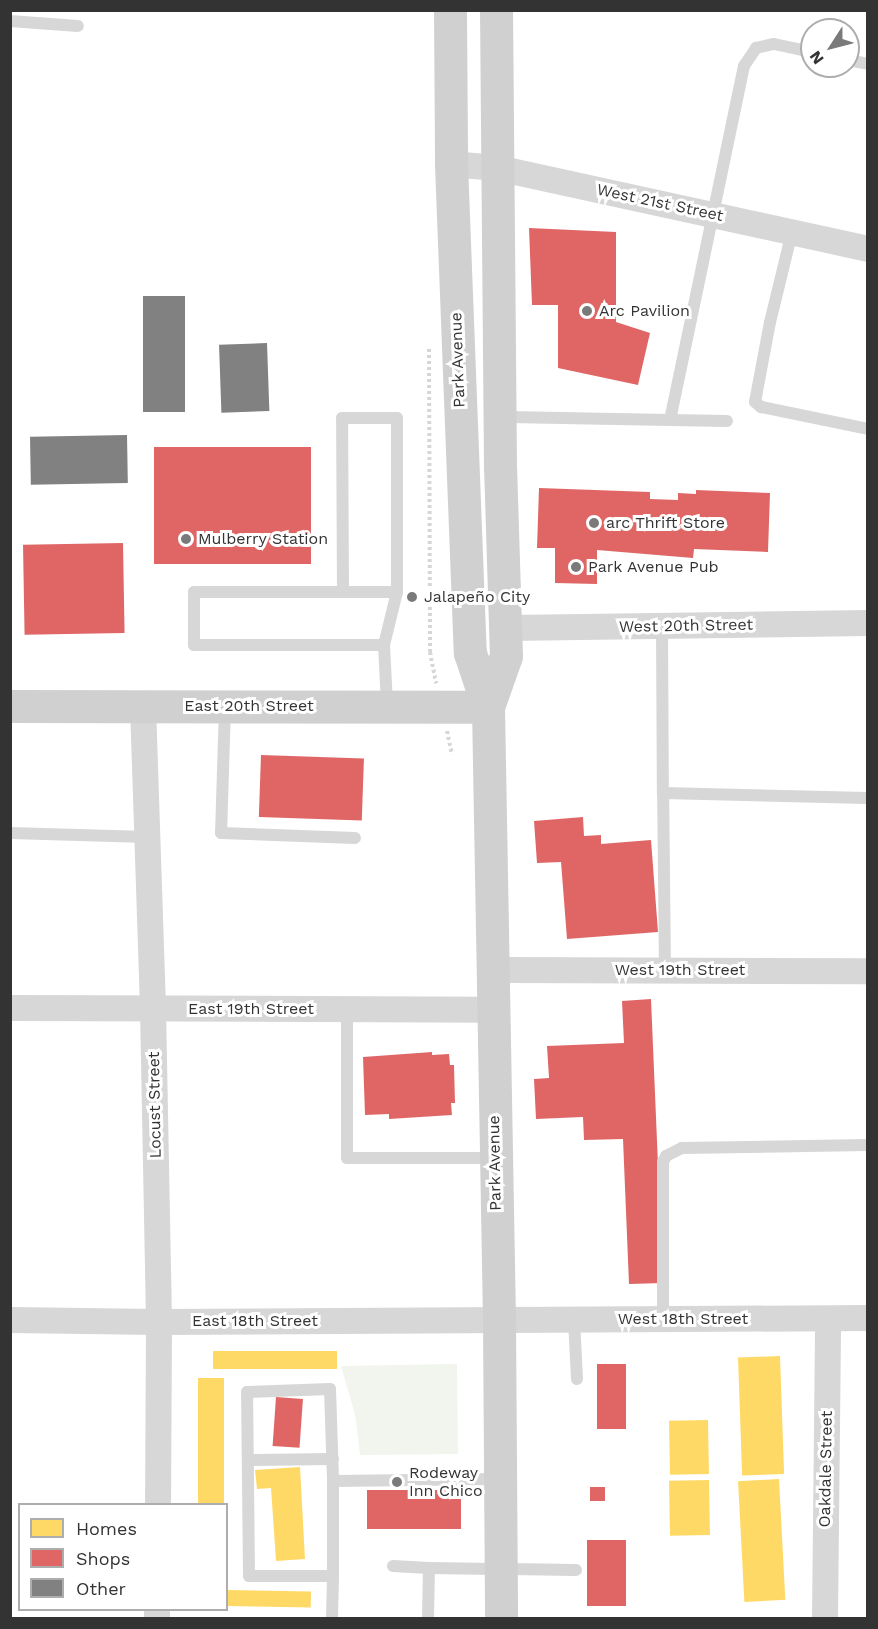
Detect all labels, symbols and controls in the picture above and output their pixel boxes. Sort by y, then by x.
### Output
north arrow [800,18,860,78]
text: N [805,47,828,68]
street label: West 21st Street [595,180,725,226]
place label: Arc Pavilion [599,301,690,321]
marker: Arc Pavilion [580,304,594,318]
street label: Park Avenue [447,311,469,409]
place label: arc Thrift Store [606,513,725,533]
marker: arc Thrift Store [587,516,601,530]
place label: Mulberry Station [198,529,328,549]
marker: Mulberry Station [179,532,193,546]
place label: Park Avenue Pub [588,557,720,577]
marker: Park Avenue Pub [569,560,583,574]
place label: Jalapeño City [424,587,530,607]
marker: Jalapeño City [405,590,419,604]
street label: West 20th Street [619,615,753,637]
street label: East 20th Street [184,696,314,716]
street label: West 19th Street [615,960,745,980]
street label: East 19th Street [188,999,314,1019]
street label: Locust Street [144,1052,166,1158]
street label: Park Avenue [485,1115,505,1211]
street label: West 18th Street [618,1309,748,1329]
street label: East 18th Street [192,1311,318,1331]
street label: Oakdale Street [815,1411,837,1527]
place label: Rodeway Inn Chico [409,1463,483,1501]
marker: Rodeway Inn Chico [390,1475,404,1489]
legend [18,1503,228,1611]
text: Homes [76,1518,137,1539]
text: Shops [76,1548,130,1569]
text: Other [76,1578,126,1599]

